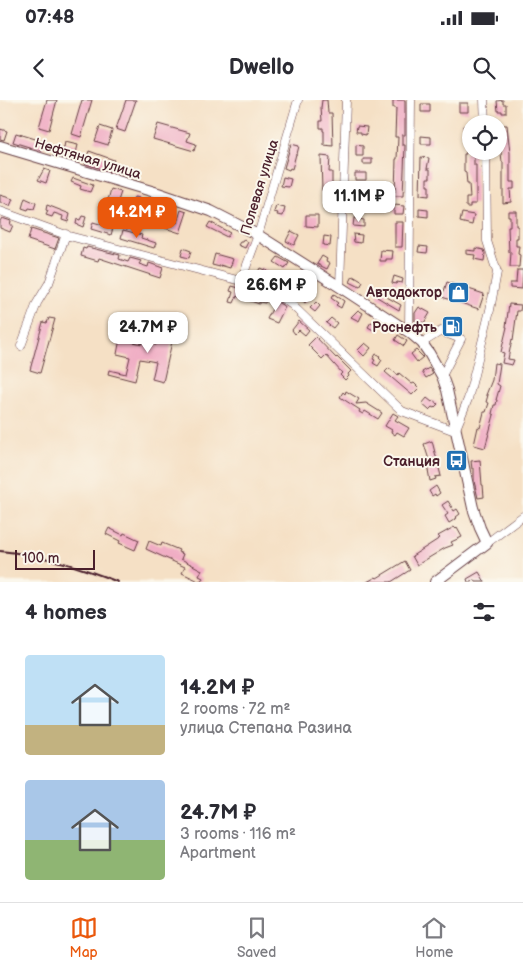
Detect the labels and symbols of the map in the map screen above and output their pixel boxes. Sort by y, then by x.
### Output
street label: Нефтяная улица [33,134,144,183]
street label: Полевая улица [237,136,282,237]
pin: 11.1M ₽ [313,180,405,223]
pin: 14.2M ₽ [91,196,183,239]
pin: 26.6M ₽ [230,270,322,312]
shop icon: Автодоктор [446,280,470,304]
place label: Автодоктор [365,284,443,301]
pin: 24.7M ₽ [102,312,194,354]
fuel station icon: Роснефть [441,315,465,339]
place label: Роснефть [372,319,438,336]
bus stop icon: Станция [444,449,468,473]
place label: Станция [383,453,440,470]
scale bar [15,547,95,570]

